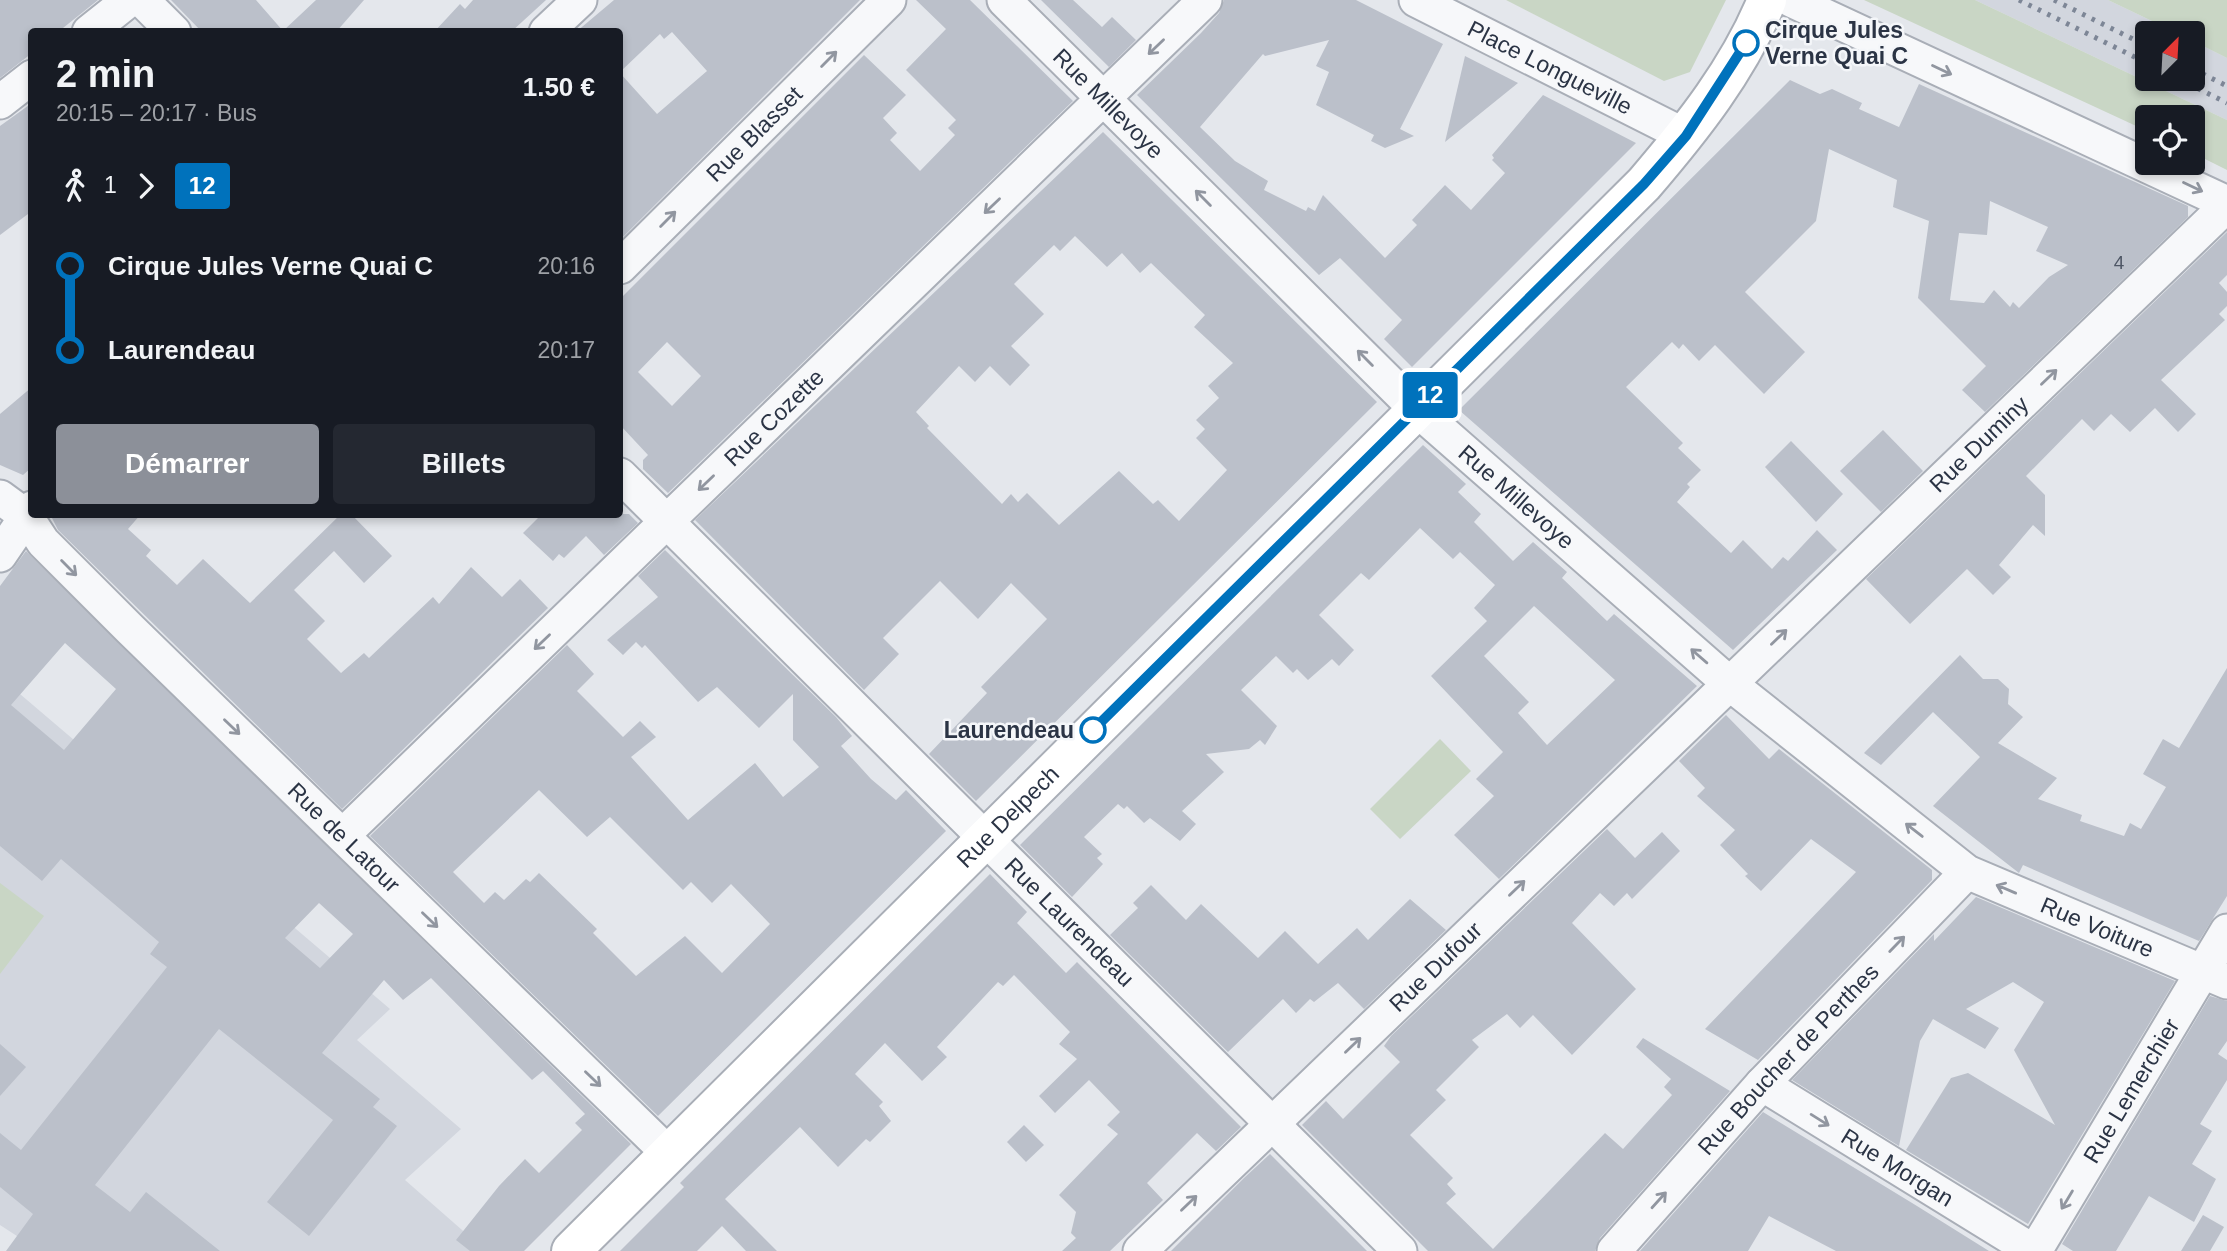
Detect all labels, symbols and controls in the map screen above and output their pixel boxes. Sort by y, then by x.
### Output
street label: Place Longueville [1464,15,1636,120]
place label: Cirque Jules Verne Quai C [1765,17,1908,69]
north arrow [2135,21,2205,91]
map controls [2135,21,2205,175]
marker: Cirque Jules Verne Quai C [1733,30,1759,56]
one-way arrow [1148,39,1165,56]
street label: Rue Millevoye [1048,43,1169,164]
one-way arrow [821,51,838,68]
text: 2 min [56,53,155,95]
one-way arrow [1931,64,1952,77]
text: 1.50 € [523,72,595,102]
street label: Rue Blasset [701,81,808,187]
text: 20:15 – 20:17 · Bus [56,100,257,126]
button: locate [2135,105,2205,175]
icon: walk [56,167,94,205]
icon: forward [127,167,165,205]
text: 1 [104,172,117,198]
text: 12 [189,172,216,199]
one-way arrow [2182,181,2203,194]
one-way arrow [1195,189,1212,206]
one-way arrow [984,197,1001,214]
one-way arrow [659,211,676,228]
text: Cirque Jules Verne Quai C [108,251,433,281]
house number: 4 [2114,252,2125,273]
text: 20:16 [537,253,595,279]
text: Laurendeau [108,335,255,365]
text: 20:17 [537,337,595,363]
one-way arrow [1356,350,1373,367]
street label: Rue Cozette [719,364,829,471]
one-way arrow [2040,368,2057,385]
line badge: 12 [1398,372,1462,418]
text: 12 [1417,381,1443,408]
street label: Rue Duminy [1924,390,2034,497]
button: Démarrer [56,424,319,504]
button: Billets [333,424,595,504]
street label: Rue Millevoye [1454,439,1579,554]
one-way arrow [697,475,714,492]
one-way arrow [61,559,78,576]
one-way arrow [1770,628,1787,645]
one-way arrow [534,633,551,650]
one-way arrow [1690,648,1708,664]
place label: Laurendeau [944,717,1074,743]
marker: Laurendeau [1080,717,1106,743]
one-way arrow [223,719,240,736]
street label: Rue Delpech [951,761,1064,873]
street label: Rue de Latour [283,777,406,898]
one-way arrow [1905,822,1924,837]
street label: Rue Laurendeau [1000,852,1139,992]
one-way arrow [1508,879,1525,896]
one-way arrow [1996,881,2018,894]
street label: Rue Voiture [2037,892,2158,963]
one-way arrow [421,911,438,928]
street label: Rue Dufour [1384,916,1487,1017]
one-way arrow [1889,936,1906,953]
street label: Rue Boucher de Perthes [1692,959,1884,1160]
street label: Rue Lemerchier [2078,1013,2185,1168]
one-way arrow [1344,1037,1361,1054]
one-way arrow [584,1070,601,1087]
one-way arrow [1809,1113,1829,1127]
street label: Rue Morgan [1837,1123,1958,1212]
one-way arrow [2060,1189,2074,1209]
one-way arrow [1651,1191,1667,1209]
one-way arrow [1181,1195,1198,1212]

